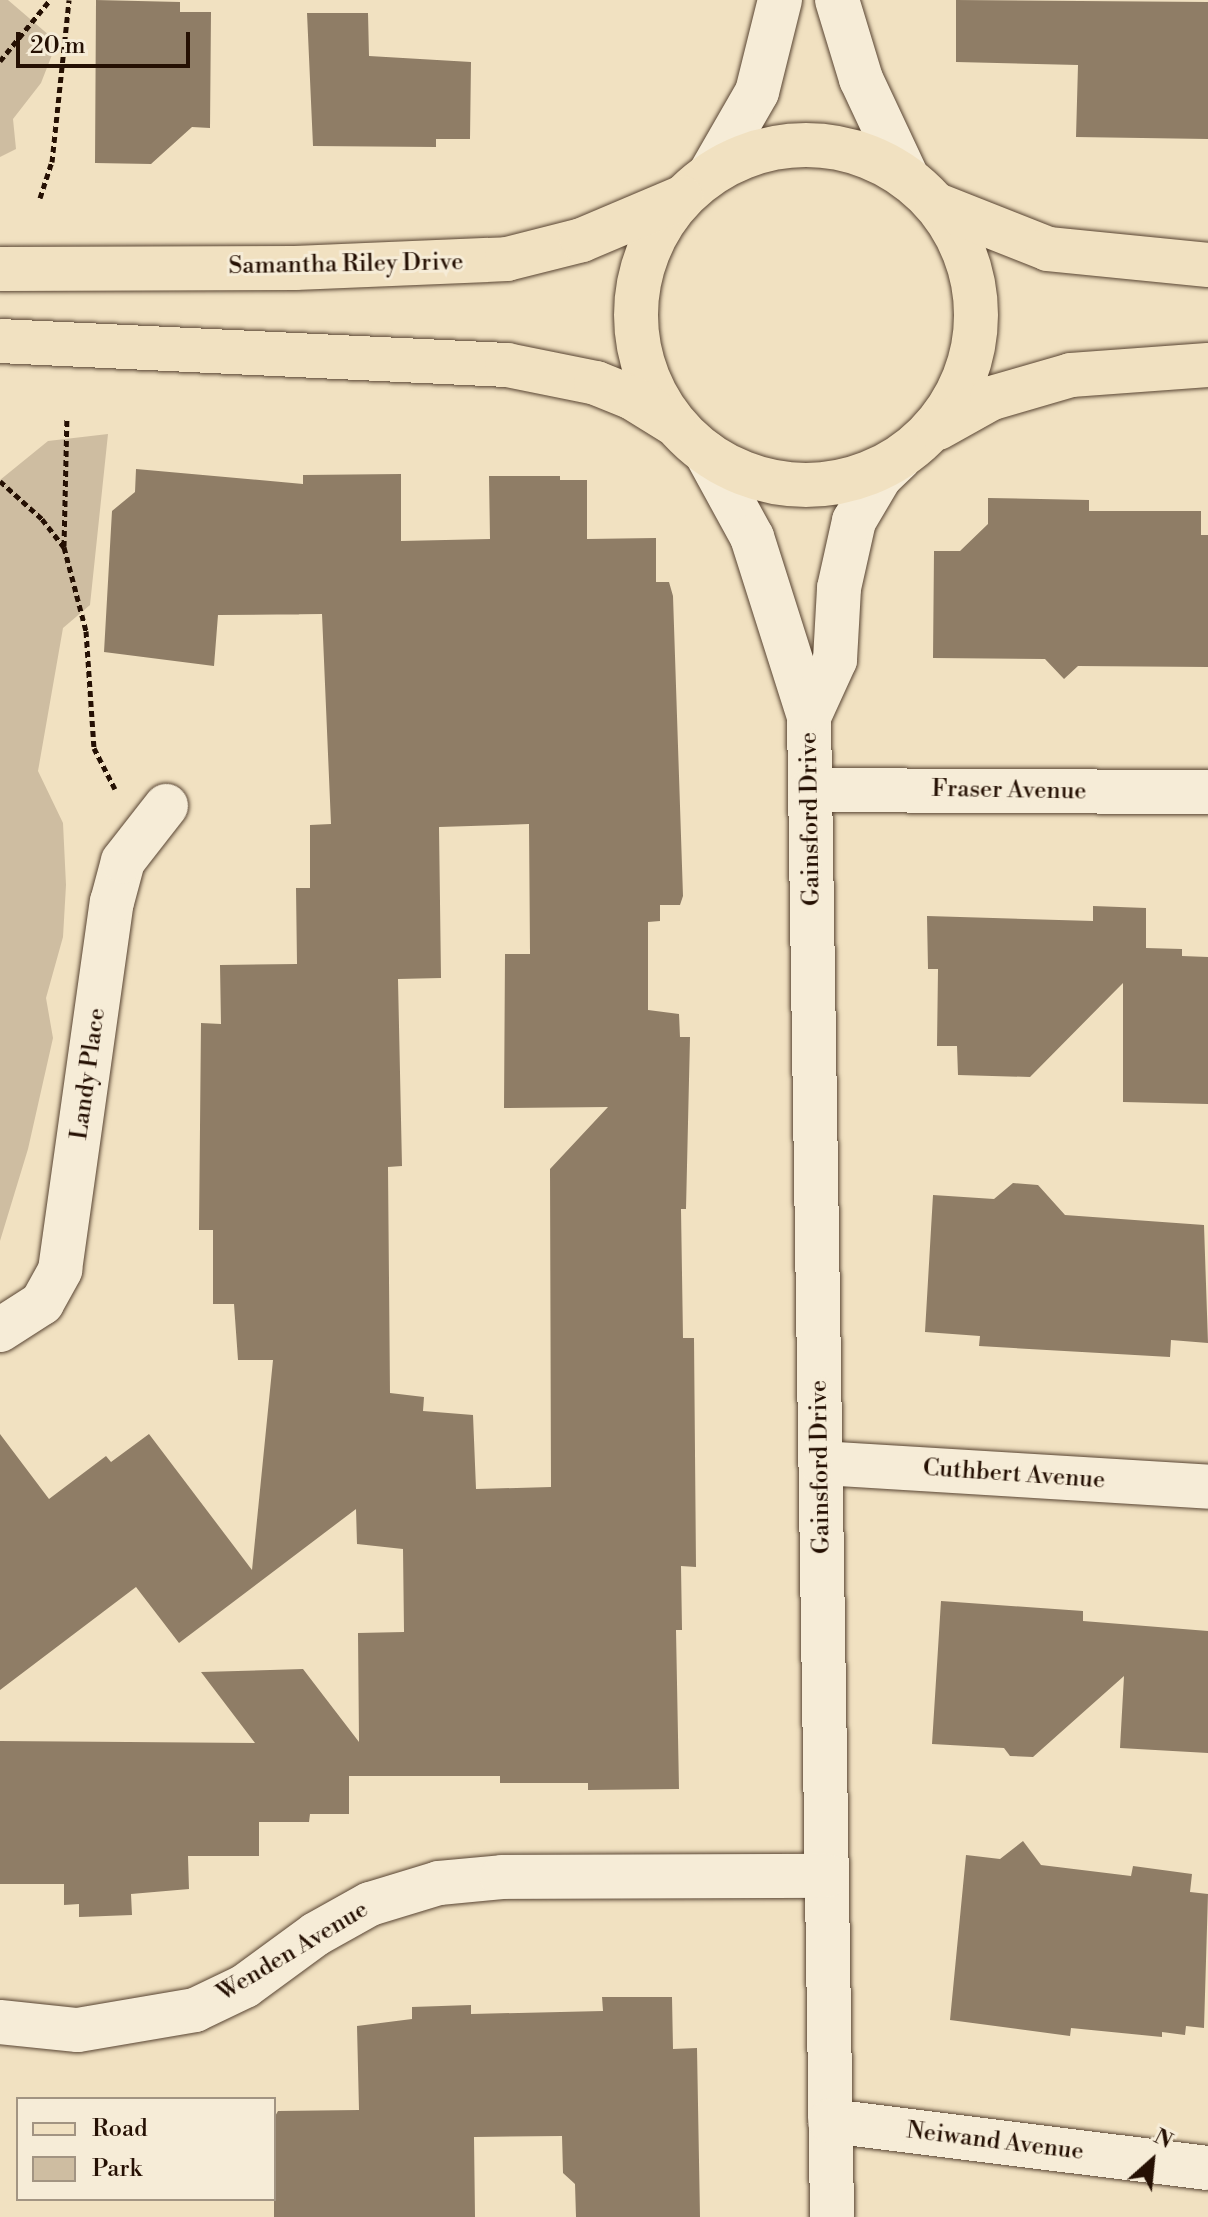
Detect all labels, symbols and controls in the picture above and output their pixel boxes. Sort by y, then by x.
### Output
scale bar [20,16,194,66]
text: 20 m [30,31,86,61]
street label: Samantha Riley Drive [228,249,464,281]
street label: Gainsford Drive [795,732,827,906]
street label: Fraser Avenue [931,775,1087,807]
street label: Landy Place [66,1006,112,1142]
street label: Gainsford Drive [805,1380,837,1554]
street label: Cuthbert Avenue [922,1454,1106,1496]
street label: Wenden Avenue [212,1896,374,2008]
legend [16,2097,276,2201]
text: Road [92,2114,148,2144]
street label: Neiwand Avenue [905,2117,1085,2167]
north arrow [1112,2121,1192,2201]
text: N [1149,2123,1177,2155]
text: Park [92,2154,142,2184]

